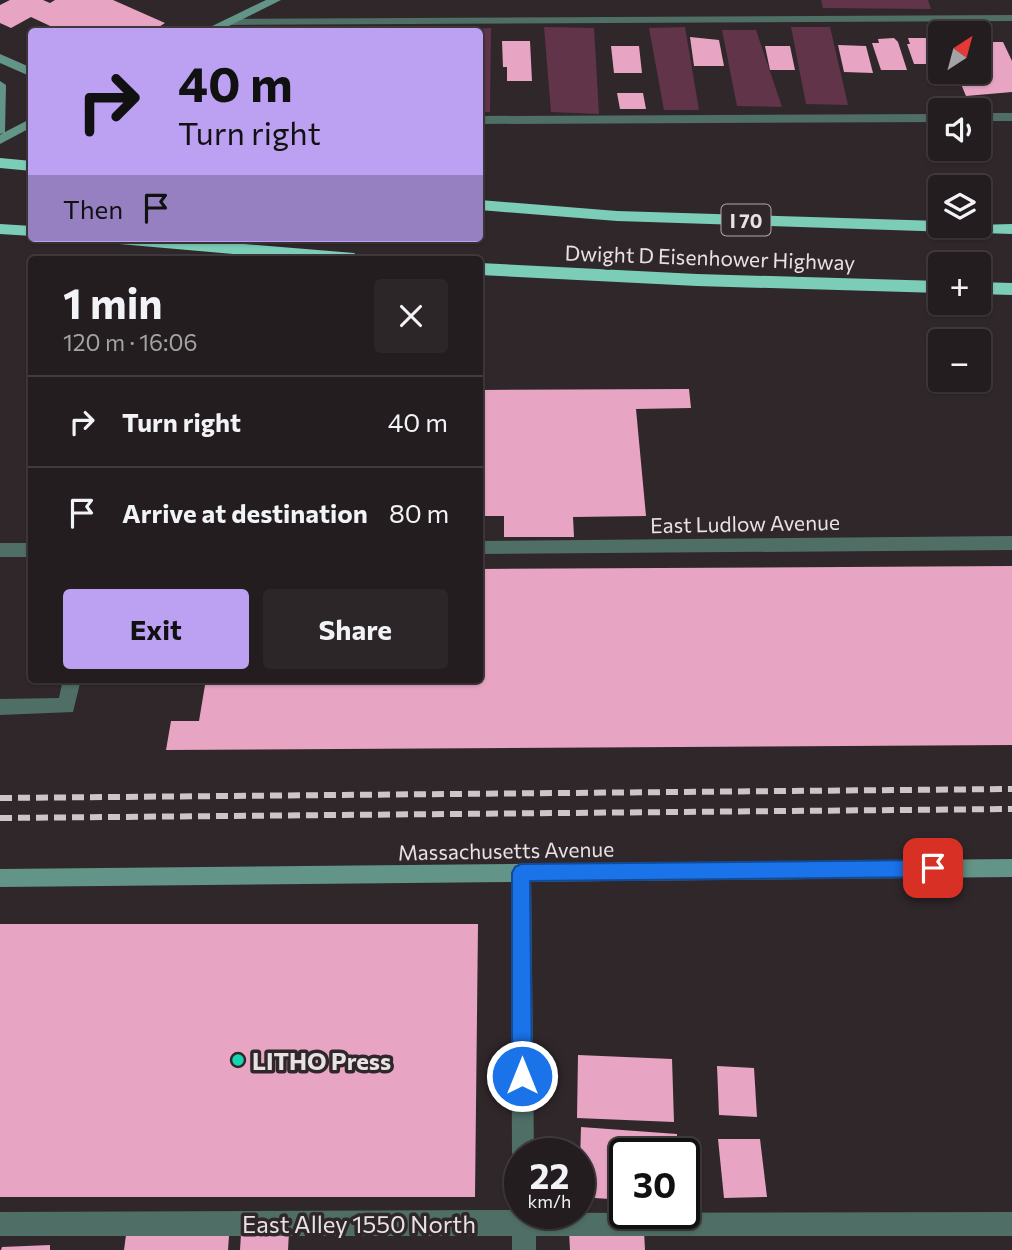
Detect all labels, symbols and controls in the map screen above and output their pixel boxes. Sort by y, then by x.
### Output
north arrow [928,21,990,84]
map controls [928,21,991,392]
text: 40 m [178,52,293,112]
icon: right [63,56,154,147]
button: sound [928,98,991,161]
text: Turn right [178,112,321,152]
button: layers [928,175,991,238]
icon: arrive [137,189,175,227]
text: Then [63,193,123,224]
road number: I 70 [722,204,770,235]
street label: Dwight D Eisenhower Highway [564,239,856,275]
button: + [928,252,991,315]
text: 1 min [63,276,163,328]
button: close [374,279,448,353]
text: 120 m · 16:06 [63,328,197,356]
button: − [928,329,991,392]
icon: right [63,403,101,441]
text: Turn right [122,406,241,437]
text: 40 m [388,406,448,437]
icon: arrive [63,494,101,532]
text: Arrive at destination [122,497,368,528]
text: 80 m [389,497,449,528]
street label: East Ludlow Avenue [650,509,840,537]
button: Exit [63,589,249,669]
button: Share [263,589,448,669]
street label: Massachusetts Avenue [398,836,614,864]
pin [903,838,963,898]
icon: arrive [914,849,952,887]
position arrow [485,1039,559,1113]
place label: LITHO Press [252,1046,391,1075]
marker: LITHO Press [230,1052,246,1068]
speed limit sign: 30 [609,1138,700,1229]
text: 22 [530,1153,569,1196]
text: km/h [528,1190,571,1212]
street label: East Alley 1550 North [242,1209,476,1238]

